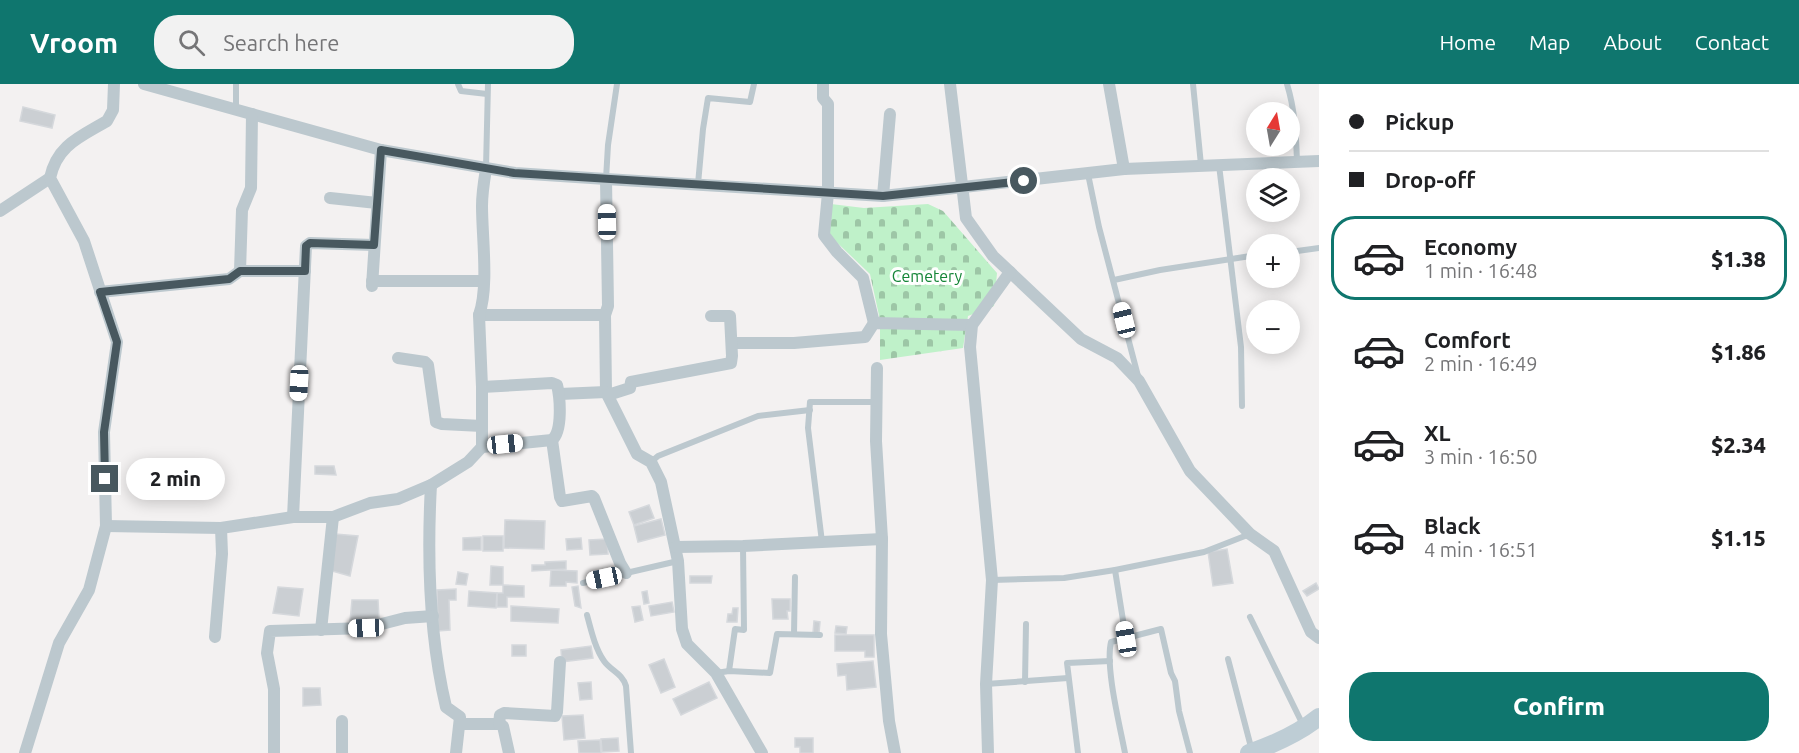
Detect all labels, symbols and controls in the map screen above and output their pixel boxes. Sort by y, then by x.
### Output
search box [154,15,574,69]
icon: search [175,26,208,59]
text: Vroom [30,27,118,58]
text: Search here [223,30,339,55]
text: Home [1439,30,1496,54]
text: Map [1529,30,1570,54]
text: About [1603,30,1662,54]
text: Contact [1695,30,1769,54]
north arrow [1246,102,1300,156]
map controls [1246,102,1300,354]
text: Pickup [1385,109,1454,134]
route start [1010,167,1037,194]
text: Drop-off [1385,167,1475,192]
button: layers [1246,168,1300,222]
car [598,204,616,240]
icon: car [1352,231,1406,285]
button: + [1246,234,1300,288]
text: Economy [1424,234,1517,259]
text: $1.38 [1711,246,1766,271]
text: 1 min · 16:48 [1424,259,1538,282]
park label: Cemetery [892,267,963,285]
car [1111,300,1137,340]
button: − [1246,300,1300,354]
icon: car [1352,324,1406,378]
text: Comfort [1424,327,1511,352]
text: $1.86 [1711,339,1766,364]
text: 2 min · 16:49 [1424,352,1538,375]
car [289,365,309,401]
icon: car [1352,417,1406,471]
text: XL [1424,420,1451,445]
text: $2.34 [1711,432,1766,457]
car [486,433,524,455]
text: 3 min · 16:50 [1424,445,1538,468]
callout: 2 min [126,458,225,500]
route end [91,465,118,492]
text: 2 min [150,467,201,490]
icon: car [1352,510,1406,564]
text: Black [1424,513,1481,538]
text: $1.15 [1711,525,1766,550]
text: 4 min · 16:51 [1424,538,1538,561]
car [585,565,623,591]
car [348,618,384,638]
car [1114,620,1138,658]
button: Confirm [1349,672,1769,741]

